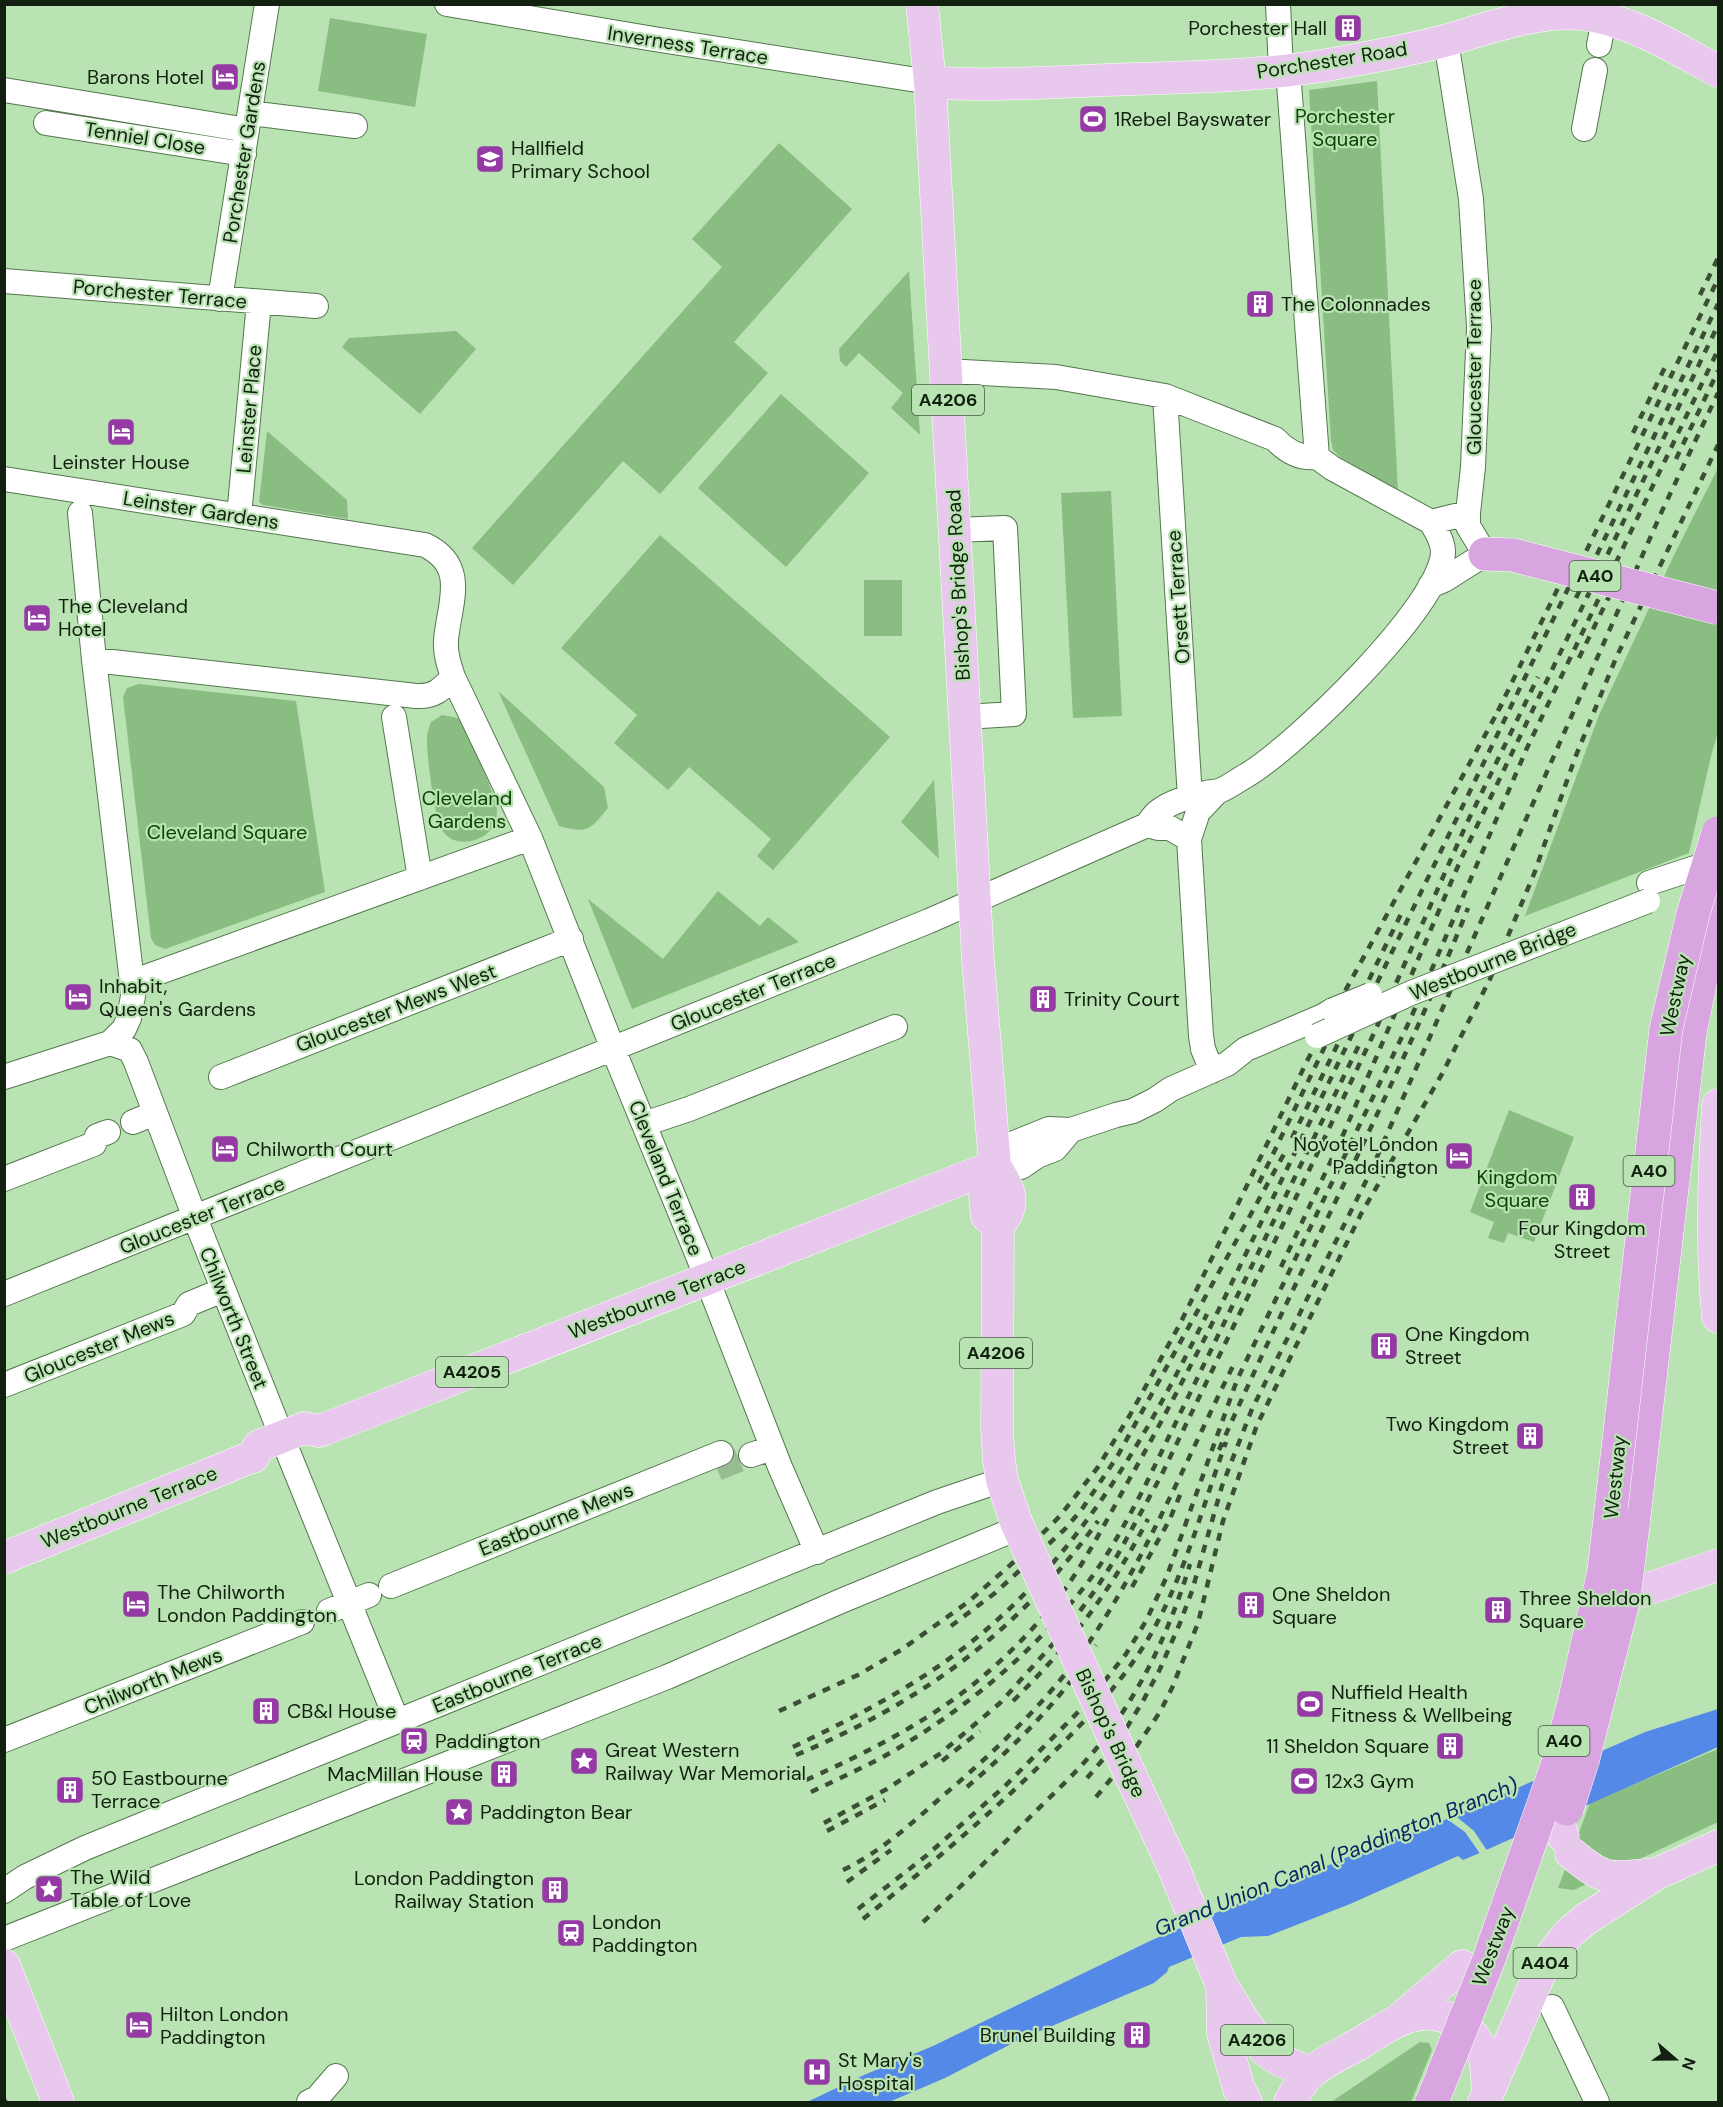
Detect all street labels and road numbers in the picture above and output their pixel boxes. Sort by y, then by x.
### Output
street label: Inverness Terrace [606,19,770,71]
street label: Porchester Road [1255,35,1409,85]
street label: Porchester Gardens [217,59,271,245]
street label: Tenniel Close [83,116,207,160]
street label: Porchester Terrace [72,273,248,315]
street label: Gloucester Terrace [1461,279,1487,455]
street label: Leinster Place [230,344,268,474]
road number: A4206 [912,385,984,415]
street label: Leinster Gardens [121,485,281,535]
street label: Bishop's Bridge Road [940,489,976,681]
street label: Orsett Terrace [1160,529,1196,665]
road number: A40 [1570,561,1620,591]
street label: Westbourne Bridge [1406,916,1580,1006]
street label: Gloucester Terrace [666,947,840,1037]
street label: Westway [1654,951,1696,1039]
street label: Gloucester Mews West [292,958,500,1058]
street label: Cleveland Terrace [623,1097,709,1259]
road number: A40 [1624,1156,1674,1186]
street label: Gloucester Terrace [115,1170,289,1260]
street label: Chilworth Street [194,1243,274,1393]
street label: Westbourne Terrace [565,1253,749,1345]
street label: Gloucester Mews [20,1305,178,1389]
road number: A4206 [960,1338,1032,1368]
road number: A4205 [436,1357,508,1387]
street label: Westway [1598,1434,1632,1520]
street label: Westbourne Terrace [37,1460,221,1554]
street label: Eastbourne Mews [475,1476,637,1562]
street label: Eastbourne Terrace [429,1627,605,1719]
street label: Chilworth Mews [80,1641,226,1721]
street label: Bishop's Bridge [1070,1664,1152,1802]
road number: A40 [1538,1726,1590,1756]
street label: Westway [1466,1902,1520,1990]
road number: A404 [1514,1948,1576,1978]
road number: A4206 [1221,2025,1293,2055]

